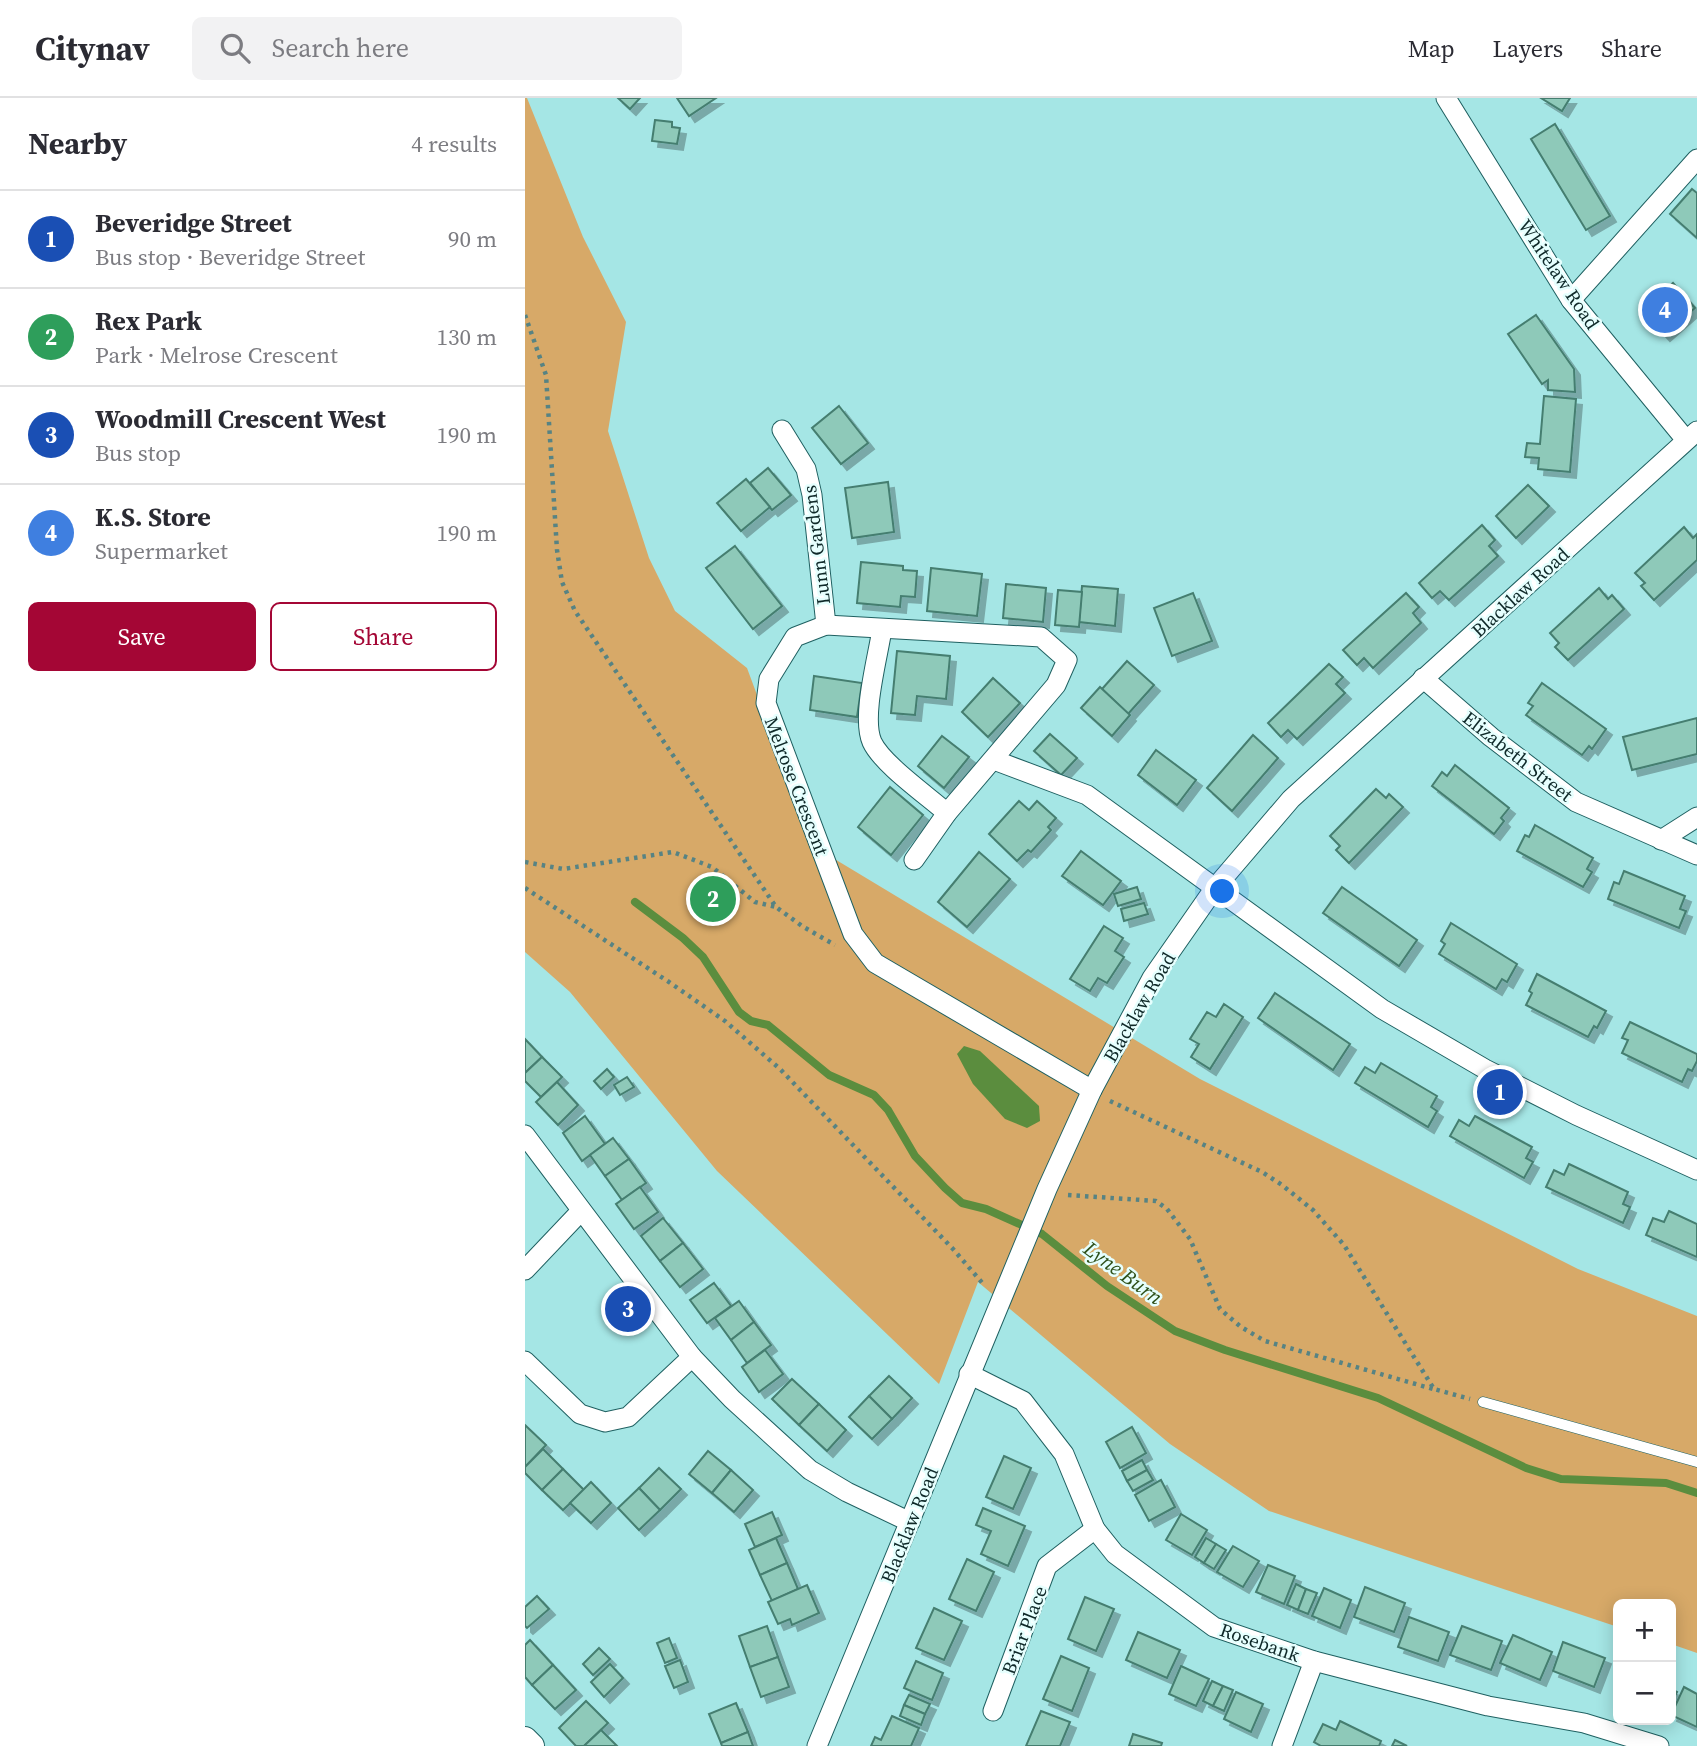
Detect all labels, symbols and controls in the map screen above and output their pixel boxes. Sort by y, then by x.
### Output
search box [192,17,682,80]
text: Citynav [35,26,150,71]
icon: search [216,29,254,67]
text: Search here [272,30,409,66]
text: Map [1408,32,1455,65]
text: Layers [1493,32,1563,65]
text: Share [1601,32,1662,65]
text: Nearby [28,123,127,164]
text: 4 results [411,128,497,160]
text: Beveridge Street [95,205,292,241]
street label: Whitelaw Road [1512,214,1606,334]
text: 1 [45,223,57,255]
text: 90 m [448,223,497,255]
text: Bus stop · Beveridge Street [95,241,365,273]
pin: 4 [1642,284,1688,336]
text: Rex Park [95,303,202,339]
text: 2 [45,321,57,353]
text: 130 m [436,321,497,353]
text: Park · Melrose Crescent [95,339,338,371]
text: Woodmill Crescent West [95,401,386,437]
text: 3 [45,419,57,451]
text: 190 m [436,419,497,451]
text: Bus stop [95,437,181,469]
street label: Lunn Gardens [796,484,836,606]
text: K.S. Store [95,499,211,535]
text: 4 [45,517,57,549]
text: 190 m [436,517,497,549]
text: Supermarket [95,535,228,567]
street label: Blacklaw Road [1466,541,1575,643]
button: Save [28,602,256,671]
button: Share [270,602,497,671]
street label: Elizabeth Street [1458,705,1579,808]
street label: Melrose Crescent [759,713,836,860]
pin: 2 [690,873,736,925]
your location [1205,874,1239,908]
street label: Blacklaw Road [1097,947,1181,1067]
pin: 1 [1477,1066,1523,1118]
water label: Lyne Burn [1077,1233,1169,1311]
pin: 3 [605,1283,651,1335]
street label: Blacklaw Road [874,1463,944,1587]
street label: Briar Place [995,1582,1053,1678]
map controls [1613,1599,1676,1725]
button: + [1613,1599,1676,1662]
street label: Rosebank [1217,1616,1304,1668]
button: − [1613,1662,1676,1725]

